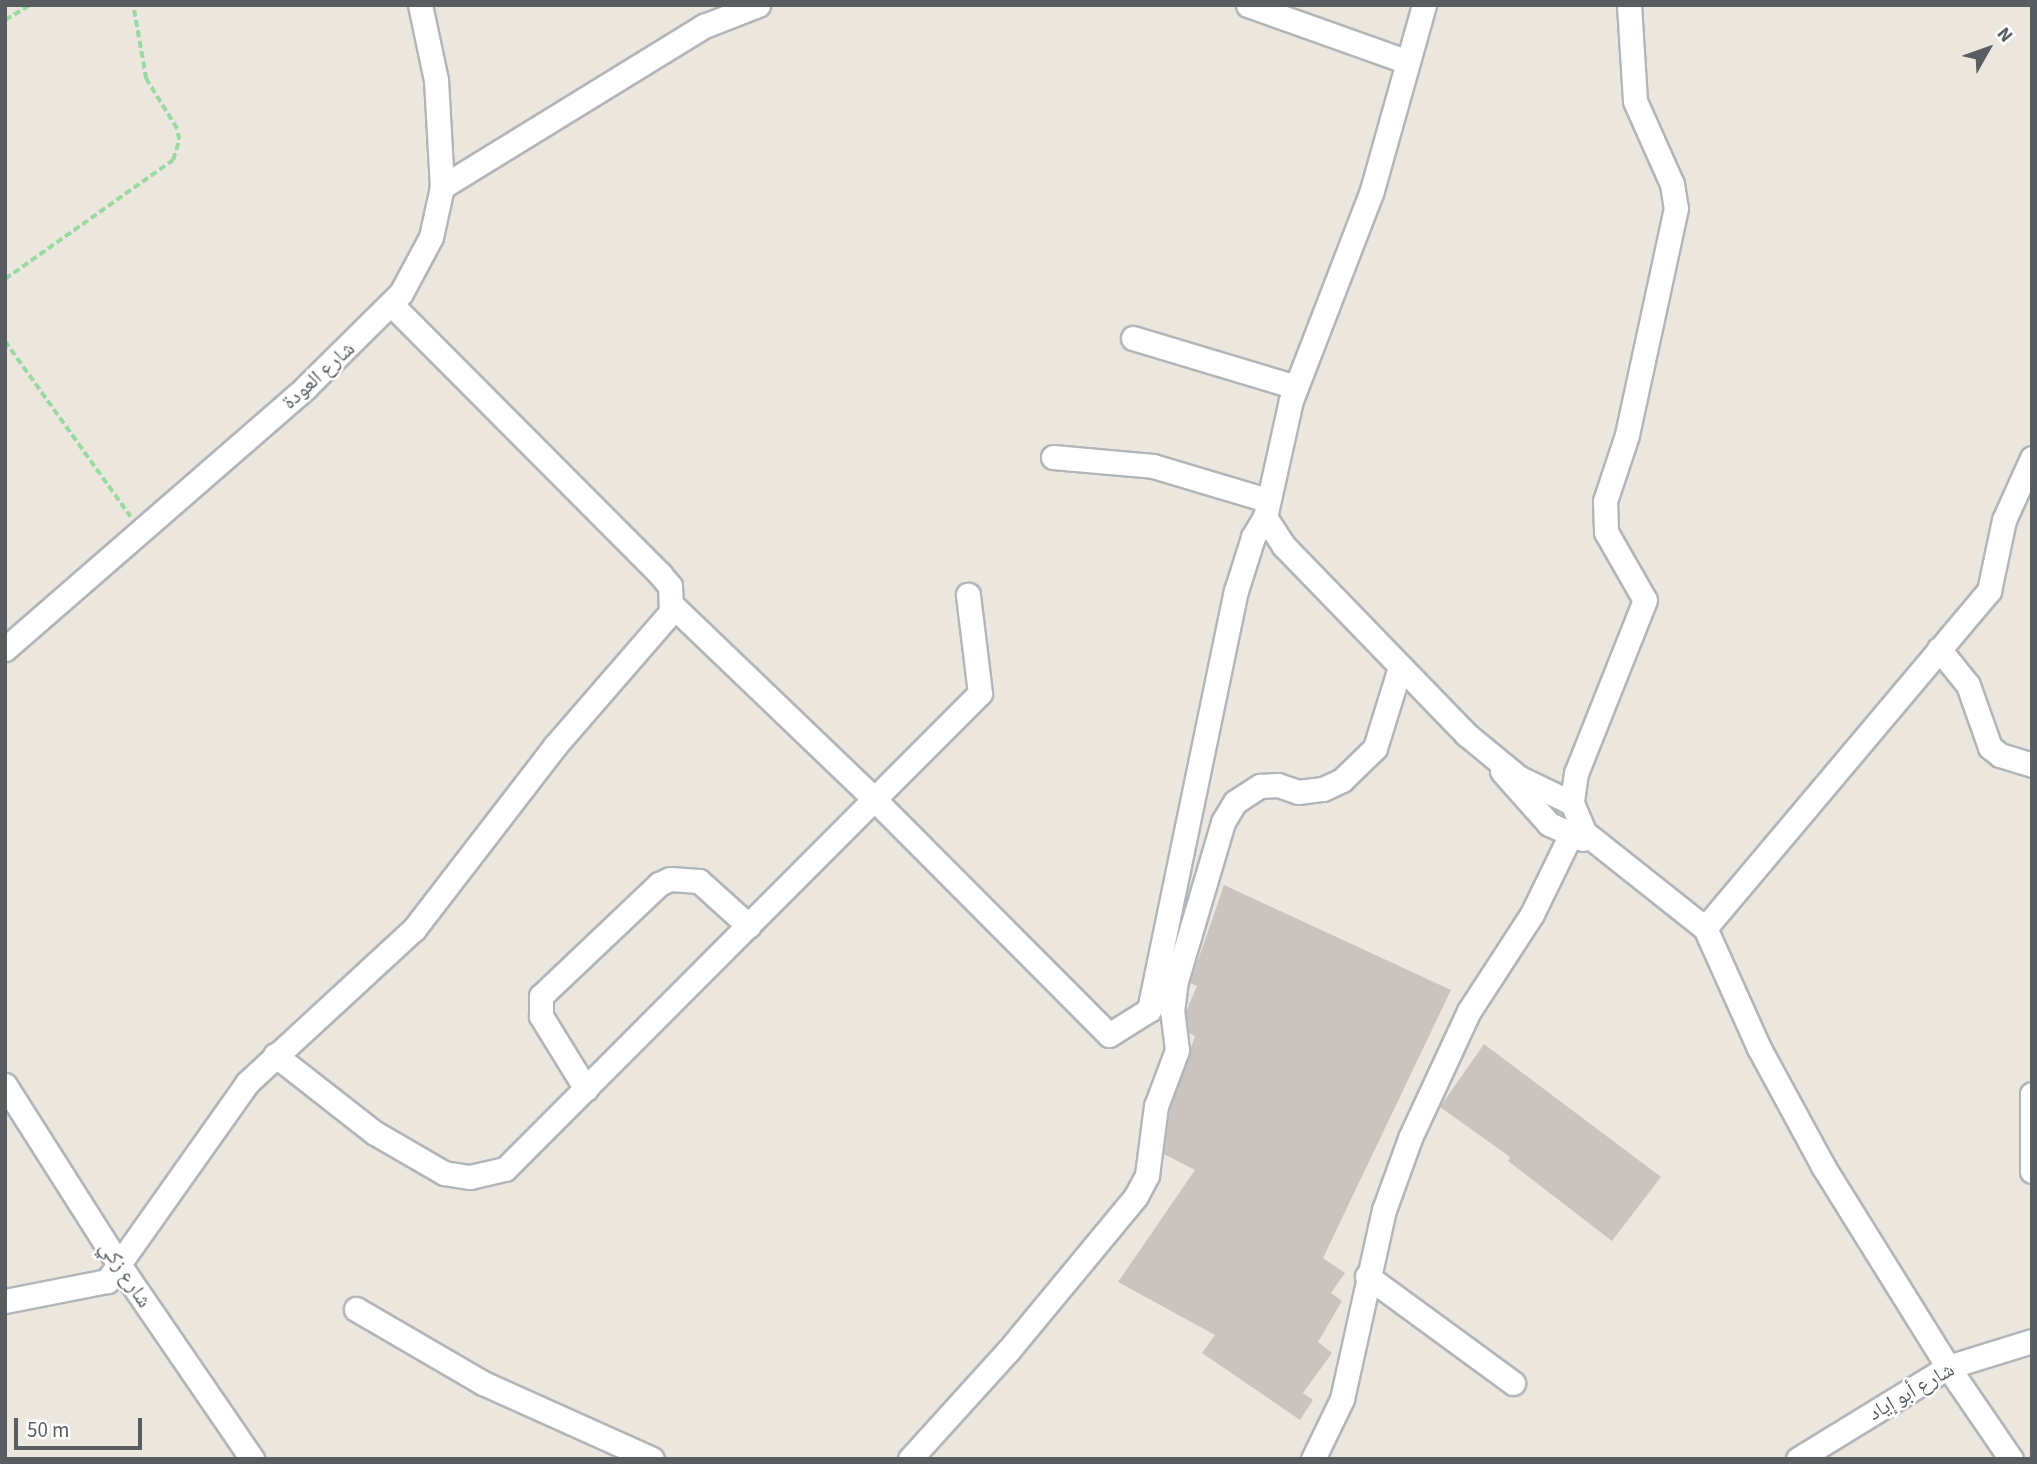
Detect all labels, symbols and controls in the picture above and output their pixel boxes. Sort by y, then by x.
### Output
north arrow [1953,14,2023,84]
text: N [1990,22,2019,49]
street label: شارع العودة [276,336,360,414]
street label: شارع زكي [94,1236,158,1312]
street label: شارع أبو إياد [1864,1356,1958,1426]
scale bar [18,1404,145,1448]
text: 50 m [27,1415,69,1445]

